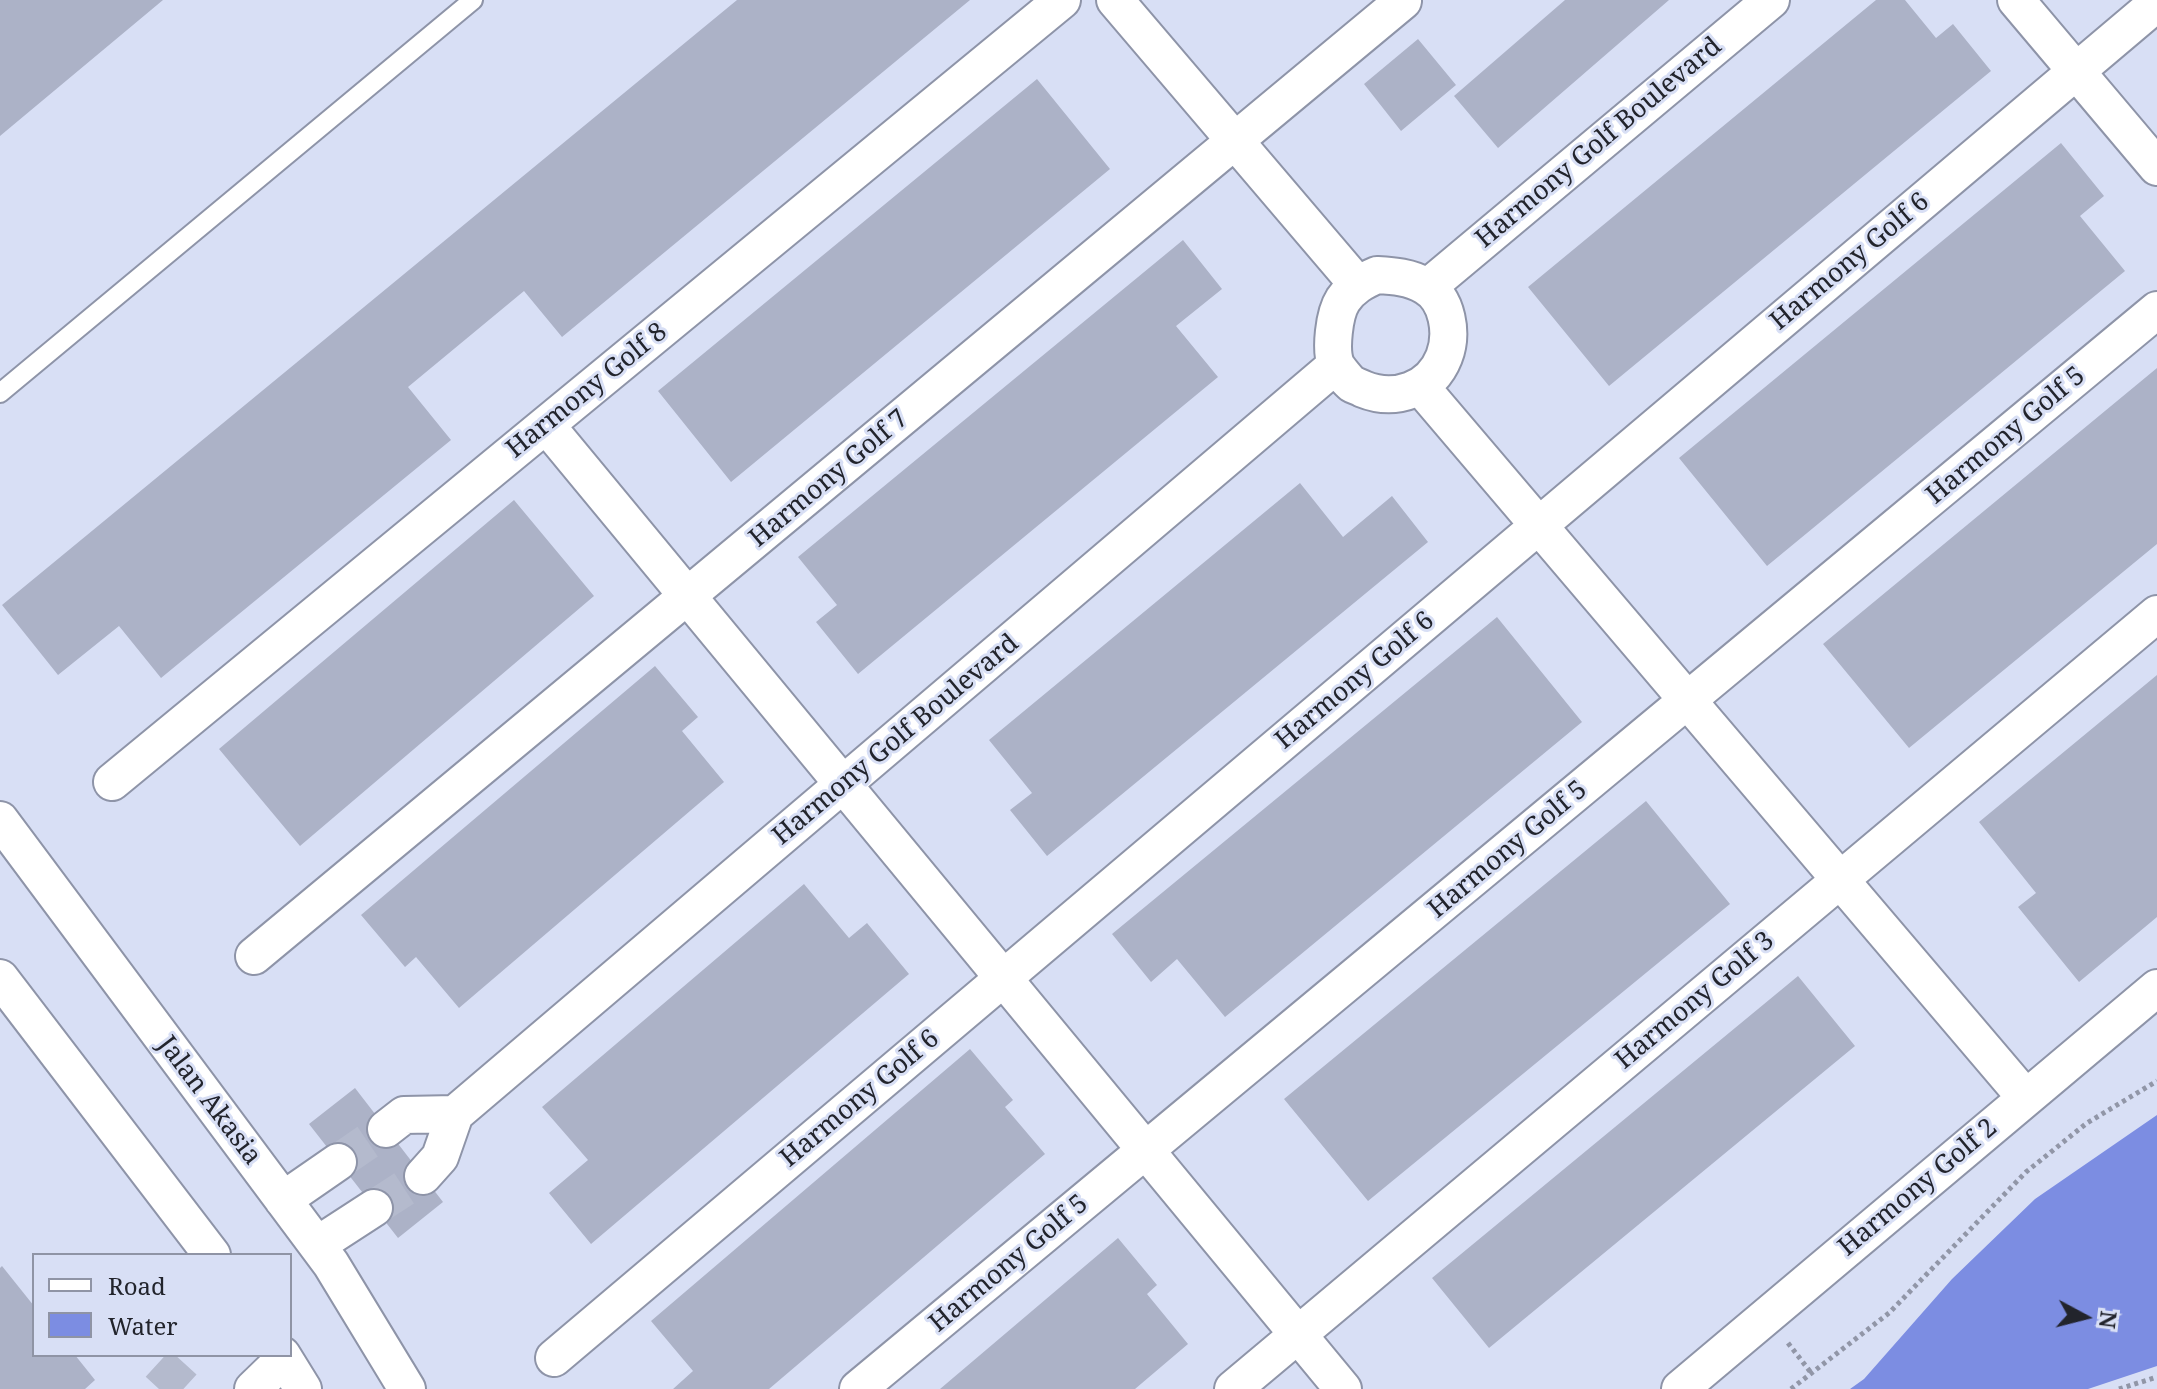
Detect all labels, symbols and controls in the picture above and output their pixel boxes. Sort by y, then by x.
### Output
street label: Harmony Golf Boulevard [1470,31,1728,255]
street label: Harmony Golf 6 [1764,187,1936,337]
street label: Harmony Golf 8 [501,317,673,465]
street label: Harmony Golf 5 [1920,361,2092,511]
street label: Harmony Golf 7 [743,404,915,554]
street label: Harmony Golf 6 [1269,606,1441,756]
street label: Harmony Golf Boulevard [767,628,1025,852]
street label: Harmony Golf 5 [1422,775,1594,925]
street label: Harmony Golf 3 [1609,926,1781,1076]
street label: Harmony Golf 6 [774,1024,946,1174]
street label: Jalan Akasia [150,1031,268,1171]
street label: Harmony Golf 2 [1832,1113,2004,1263]
street label: Harmony Golf 5 [923,1189,1095,1339]
legend [32,1253,292,1357]
text: Road [108,1269,166,1302]
north arrow [2045,1277,2125,1357]
text: Water [108,1309,178,1342]
text: N [2093,1309,2125,1330]

